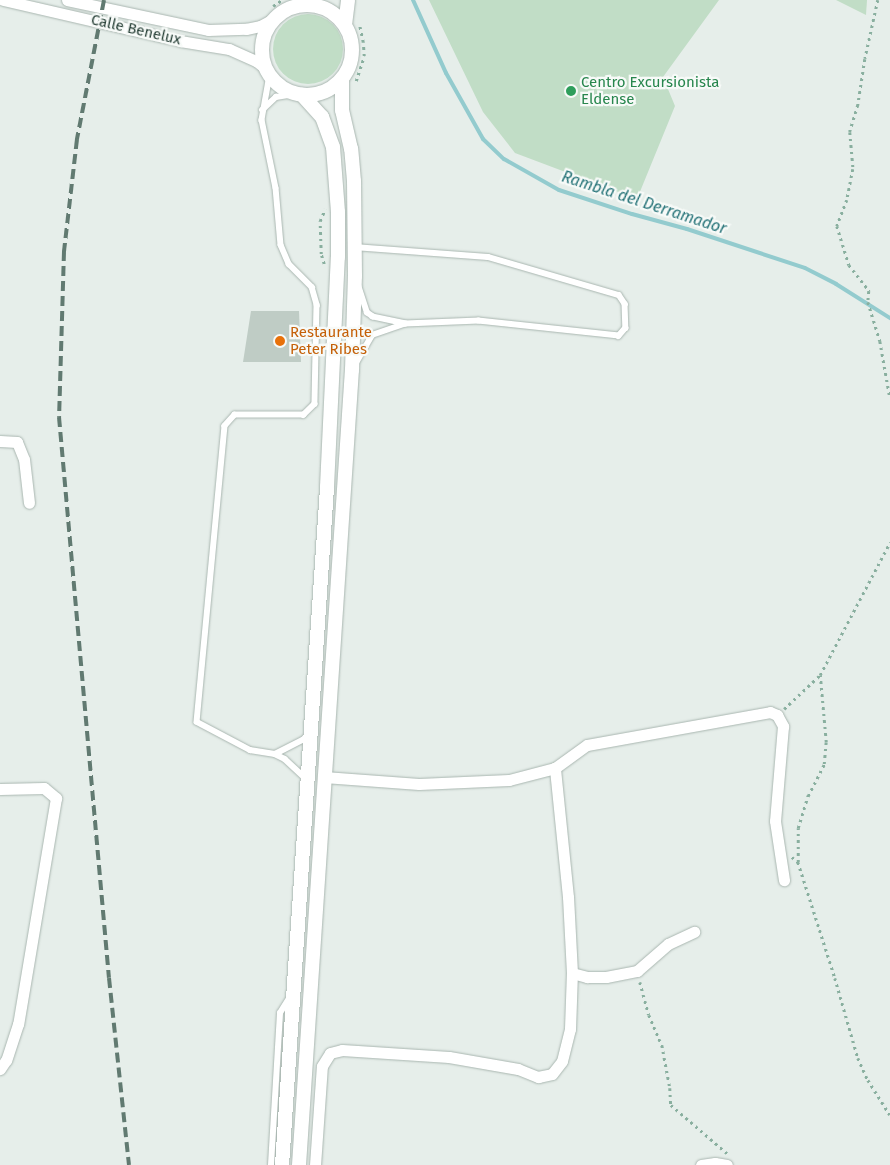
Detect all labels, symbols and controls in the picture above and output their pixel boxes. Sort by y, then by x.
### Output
street label: Calle Benelux [89,11,183,49]
place label: Centro Excursionista Eldense [581,73,720,108]
marker: Centro Excursionista Eldense [565,85,577,97]
water label: Rambla del Derramador [559,167,729,239]
place label: Restaurante Peter Ribes [290,323,372,358]
marker: Restaurante Peter Ribes [274,335,286,347]

